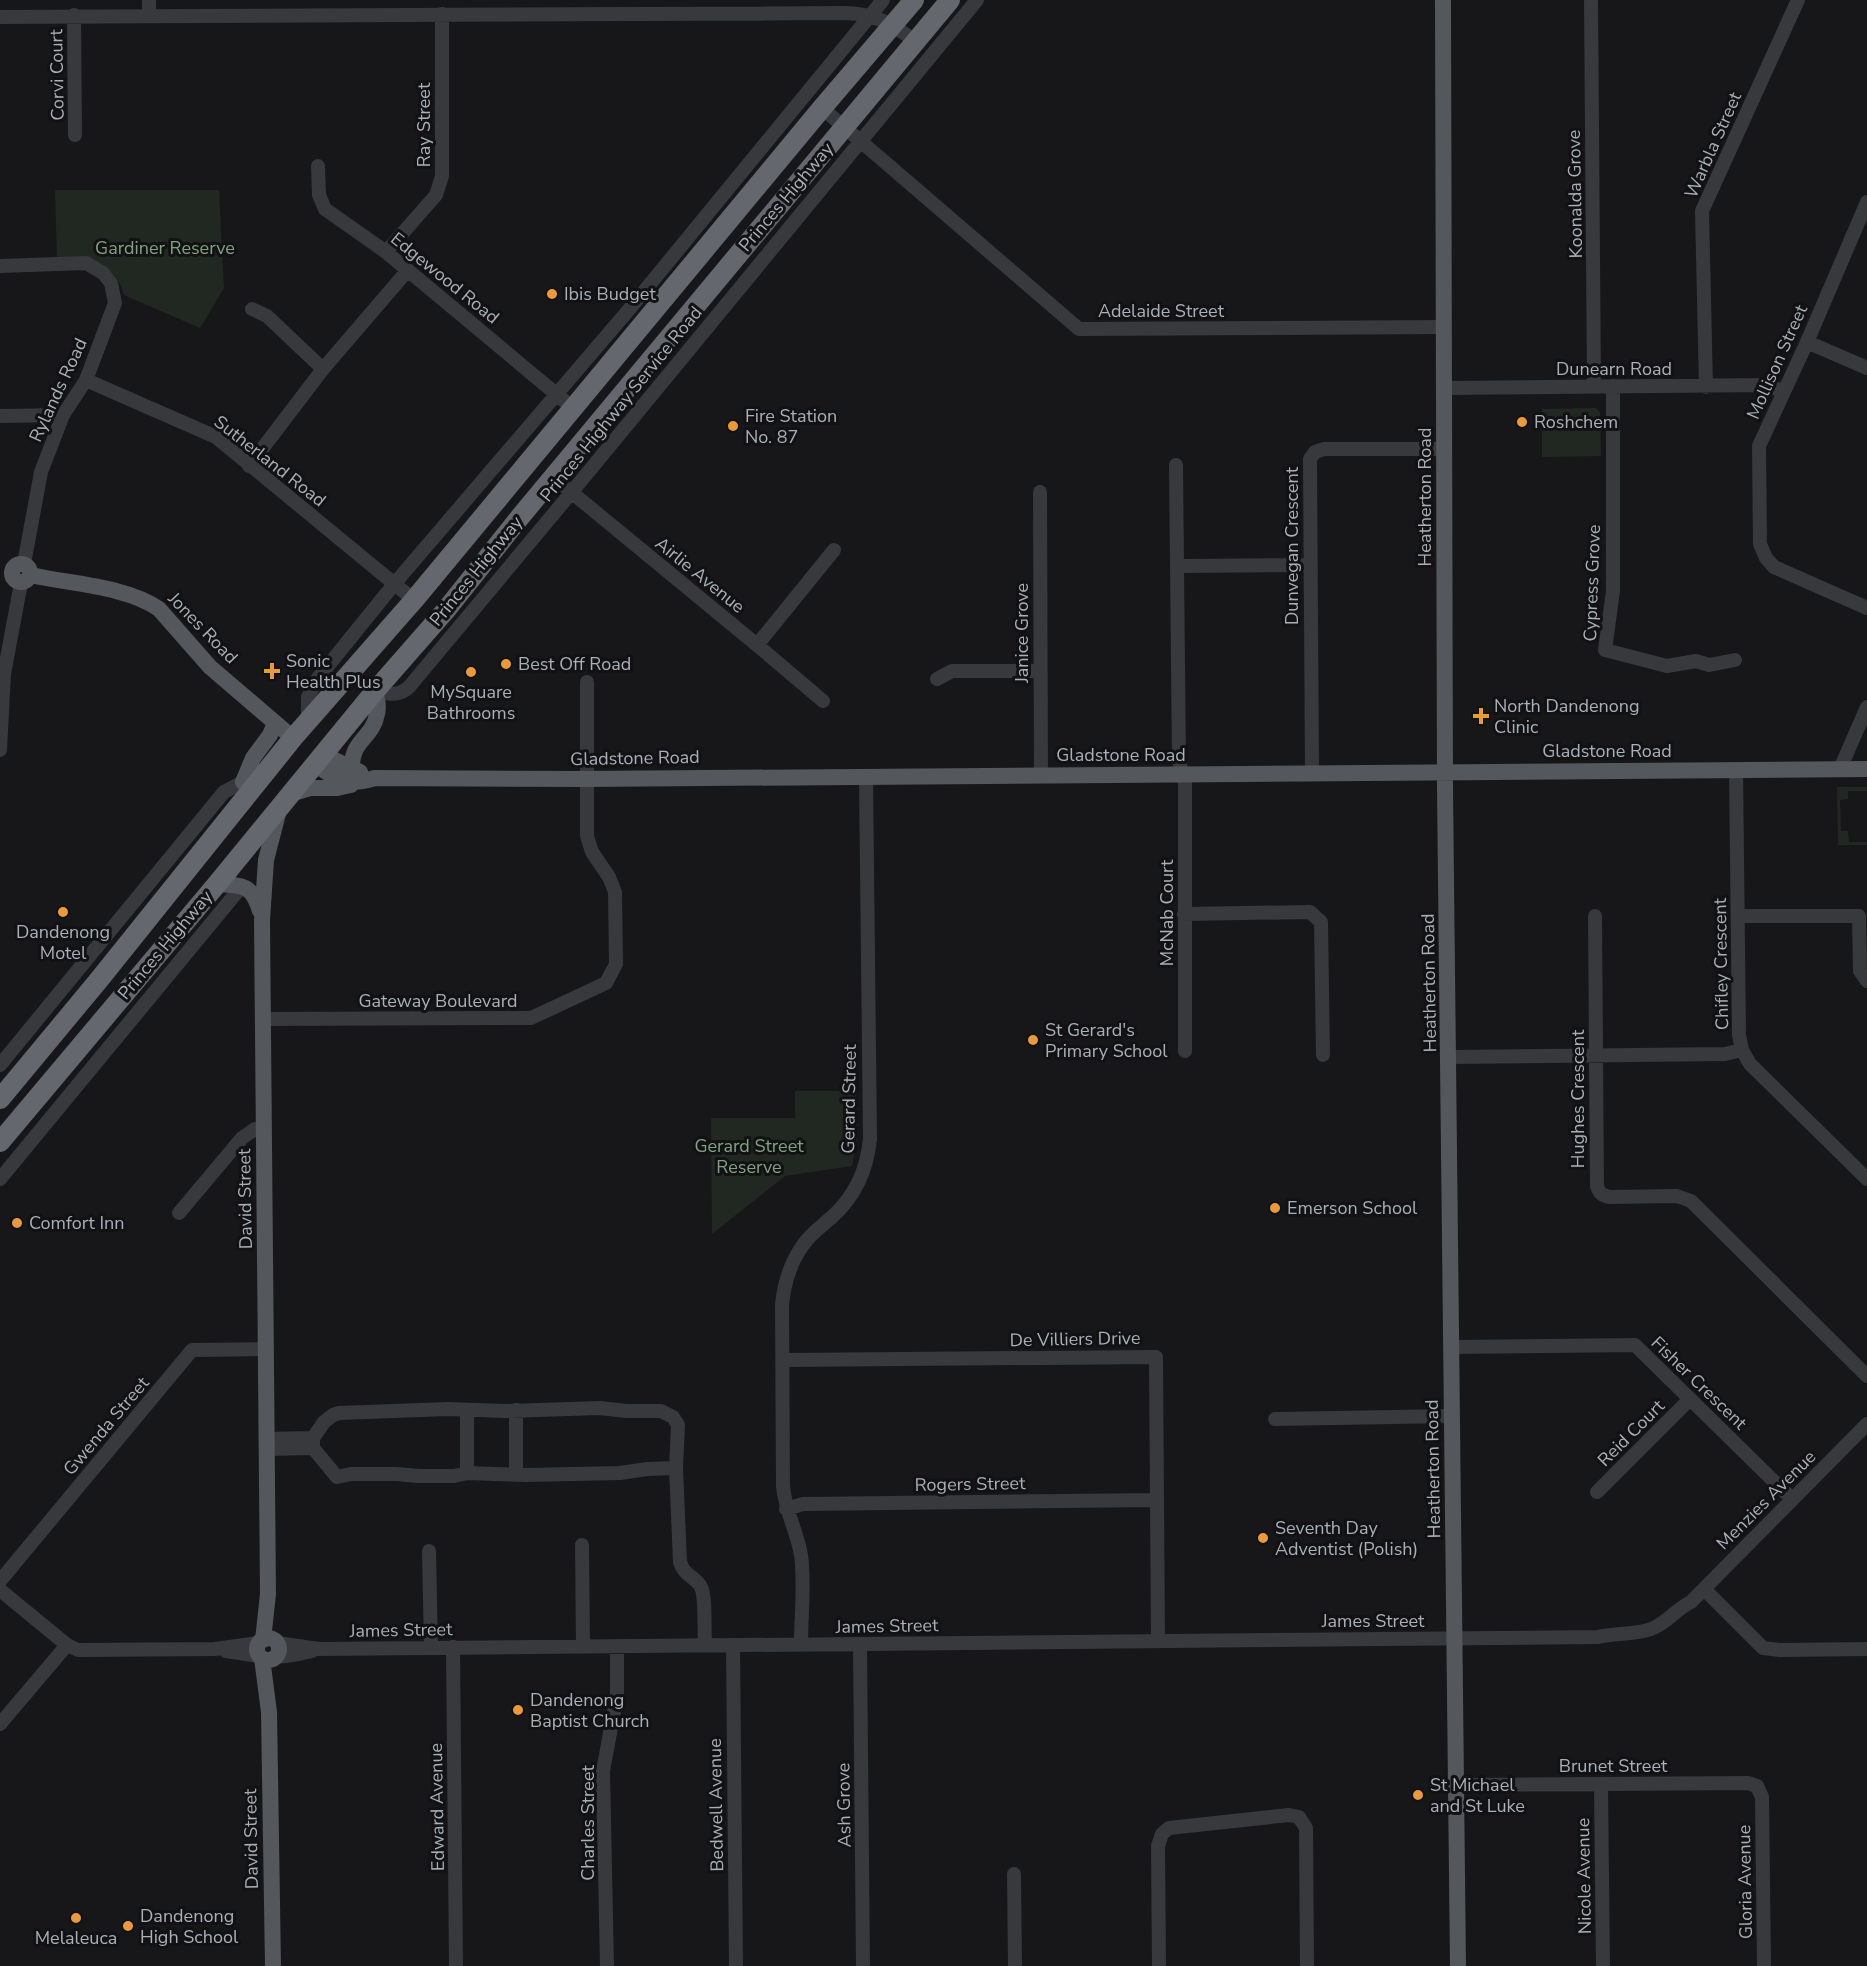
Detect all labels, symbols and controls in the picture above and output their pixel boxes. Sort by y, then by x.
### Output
street label: Corvi Court [44,28,70,121]
street label: Ray Street [412,82,436,167]
street label: Warbla Street [1679,87,1747,202]
street label: Koonalda Grove [1562,129,1588,259]
street label: Princes Highway [733,137,839,257]
street label: Edgewood Road [386,227,504,329]
park label: Gardiner Reserve [95,236,235,260]
place label: Ibis Budget [564,282,656,306]
marker: Ibis Budget [545,287,559,301]
street label: Adelaide Street [1098,299,1225,323]
street label: Mollison Street [1741,300,1813,423]
street label: Princes Highway Service Road [535,301,707,507]
street label: Rylands Road [23,334,93,446]
street label: Dunearn Road [1556,357,1672,381]
place label: Fire Station No. 87 [745,404,837,449]
street label: Sutherland Road [209,410,331,512]
place label: Roshchem [1534,410,1618,434]
marker: Roshchem [1515,415,1529,429]
marker: Fire Station No. 87 [726,419,740,433]
street label: Heatherton Road [1413,428,1437,566]
street label: Dunvegan Crescent [1280,466,1304,625]
street label: Princes Highway [424,510,528,631]
street label: Cypress Grove [1578,524,1606,642]
street label: Airlie Avenue [650,531,750,619]
street label: Janice Grove [1010,583,1034,684]
street label: Jones Road [162,586,243,669]
place label: Sonic Health Plus [286,649,381,694]
place label: Best Off Road [518,652,631,676]
marker: Best Off Road [499,657,513,671]
marker: Sonic Health Plus [263,662,281,680]
marker: MySquare Bathrooms [464,665,478,679]
place label: MySquare Bathrooms [427,680,515,725]
place label: North Dandenong Clinic [1494,694,1640,739]
marker: North Dandenong Clinic [1472,707,1490,725]
street label: Gladstone Road [1542,739,1672,763]
street label: Gladstone Road [1056,743,1186,767]
street label: Gladstone Road [570,745,700,771]
street label: McNab Court [1155,859,1179,966]
street label: Princes Highway [112,885,218,1005]
street label: Chifley Crescent [1708,897,1734,1030]
marker: Dandenong Motel [56,905,70,919]
street label: Heatherton Road [1416,913,1442,1053]
place label: Dandenong Motel [16,920,110,965]
street label: Gateway Boulevard [359,989,518,1013]
place label: St Gerard's Primary School [1045,1018,1168,1063]
street label: Hughes Crescent [1566,1029,1590,1168]
marker: St Gerard's Primary School [1026,1033,1040,1047]
street label: Gerard Street [836,1044,862,1154]
park label: Gerard Street Reserve [694,1134,804,1179]
street label: David Street [232,1148,258,1249]
place label: Emerson School [1287,1196,1418,1220]
marker: Emerson School [1268,1201,1282,1215]
place label: Comfort Inn [29,1211,125,1235]
marker: Comfort Inn [10,1216,24,1230]
street label: De Villiers Drive [1009,1326,1141,1352]
street label: Fisher Crescent [1646,1331,1753,1435]
street label: Gwenda Street [58,1371,155,1480]
street label: Reid Court [1592,1394,1670,1472]
street label: Heatherton Road [1420,1399,1446,1539]
street label: Menzies Avenue [1711,1445,1821,1555]
street label: Rogers Street [914,1471,1026,1497]
place label: Seventh Day Adventist (Polish) [1275,1516,1418,1561]
marker: Seventh Day Adventist (Polish) [1256,1531,1270,1545]
street label: James Street [1321,1609,1425,1633]
street label: James Street [834,1613,939,1639]
street label: James Street [348,1617,453,1643]
place label: Dandenong Baptist Church [530,1688,649,1733]
marker: Dandenong Baptist Church [511,1703,525,1717]
street label: Bedwell Avenue [703,1738,729,1872]
street label: Edward Avenue [424,1743,450,1871]
street label: Brunet Street [1559,1754,1668,1778]
street label: Ash Grove [831,1763,857,1847]
street label: Charles Street [576,1765,600,1881]
place label: St Michael and St Luke [1430,1773,1525,1818]
street label: David Street [238,1788,264,1889]
marker: St Michael and St Luke [1411,1788,1425,1802]
street label: Nicole Avenue [1571,1818,1597,1934]
street label: Gloria Avenue [1732,1825,1758,1939]
place label: Dandenong High School [140,1904,239,1949]
marker: Melaleuca [69,1911,83,1925]
marker: Dandenong High School [121,1919,135,1933]
place label: Melaleuca [35,1926,117,1950]

